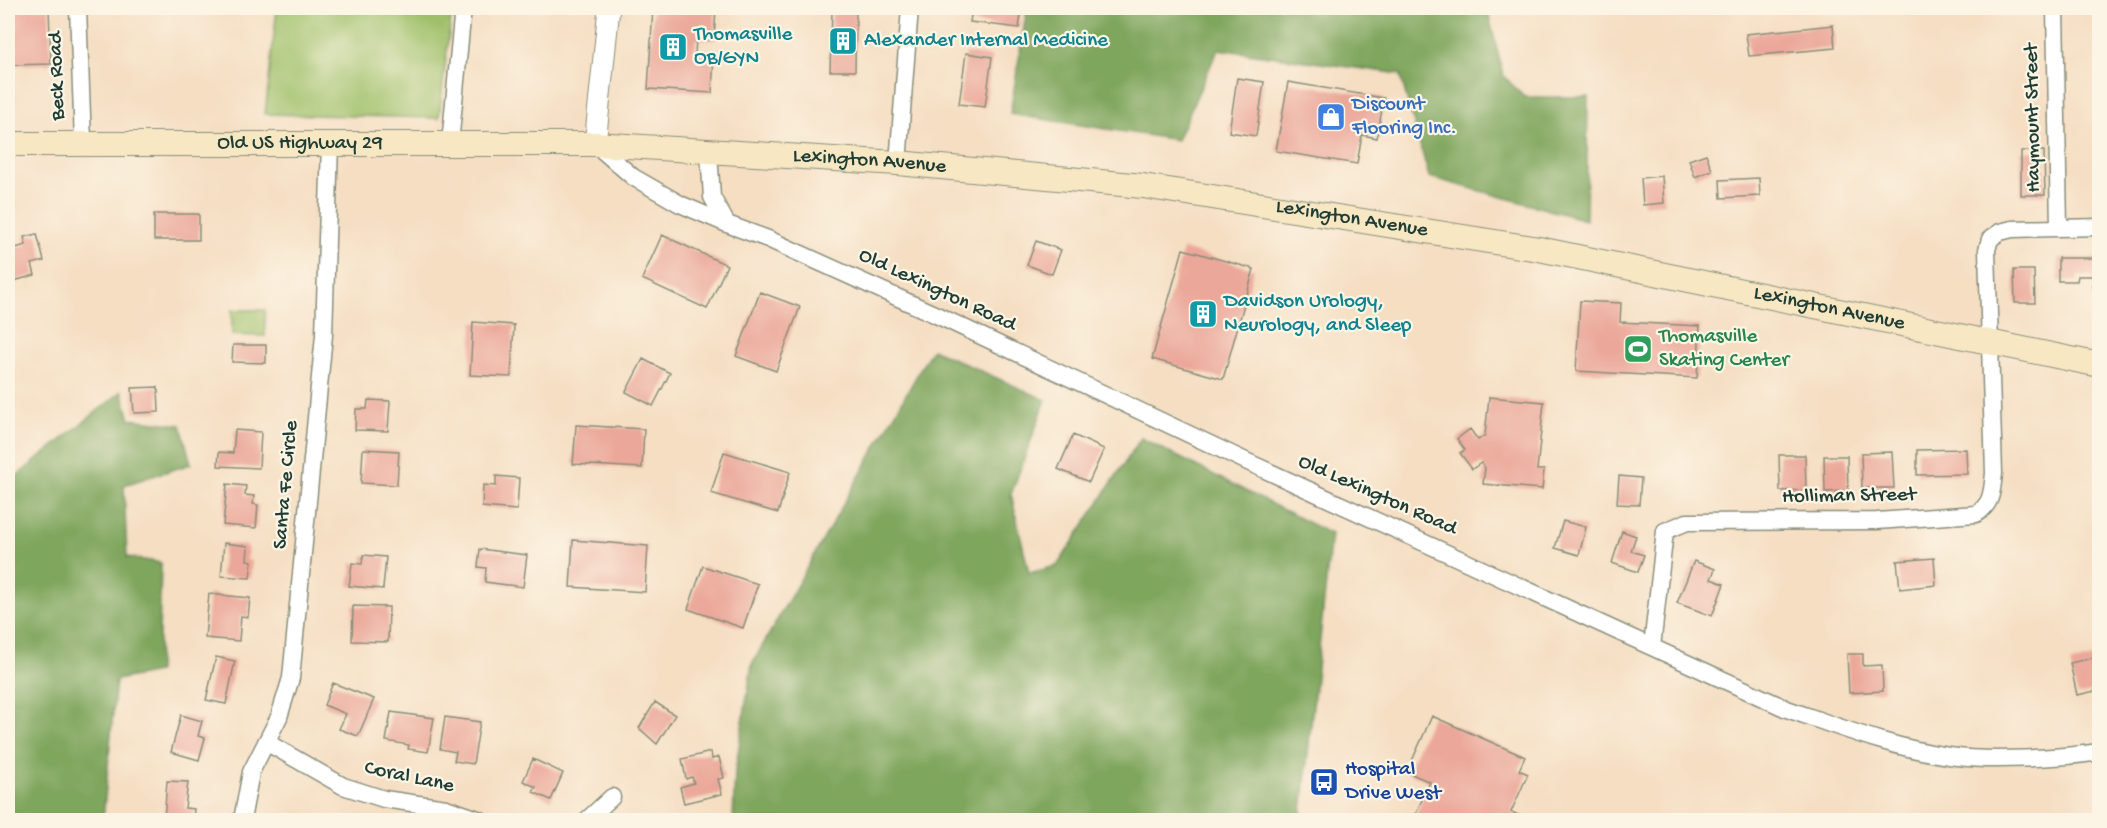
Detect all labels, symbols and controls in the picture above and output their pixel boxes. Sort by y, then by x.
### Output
place label: Thomasville OB/GYN [693,23,794,72]
building icon: Alexander Internal Medicine [827,25,859,57]
street label: Beck Road [44,29,72,122]
place label: Alexander Internal Medicine [864,29,1109,54]
building icon: Thomasville OB/GYN [657,31,689,63]
street label: Haymount Street [2020,41,2048,193]
place label: Discount Flooring Inc. [1350,93,1457,142]
shop icon: Discount Flooring Inc. [1315,101,1347,133]
street label: Old US Highway 29 [217,132,383,157]
street label: Lexington Avenue [792,144,948,180]
street label: Lexington Avenue [1274,195,1431,244]
street label: Old Lexington Road [854,244,1021,339]
street label: Lexington Avenue [1751,281,1908,337]
place label: Davidson Urology, Neurology, and Sleep [1222,290,1412,339]
building icon: Davidson Urology, Neurology, and Sleep [1187,298,1219,330]
place label: Thomasville Skating Center [1658,325,1790,374]
sports icon: Thomasville Skating Center [1622,333,1654,365]
street label: Santa Fe Circle [269,418,305,550]
street label: Old Lexington Road [1294,450,1462,543]
street label: Holliman Street [1782,483,1919,511]
street label: Coral Lane [362,756,457,800]
place label: Hospital Drive West [1343,758,1443,807]
bus stop icon: Hospital Drive West [1308,766,1340,798]

